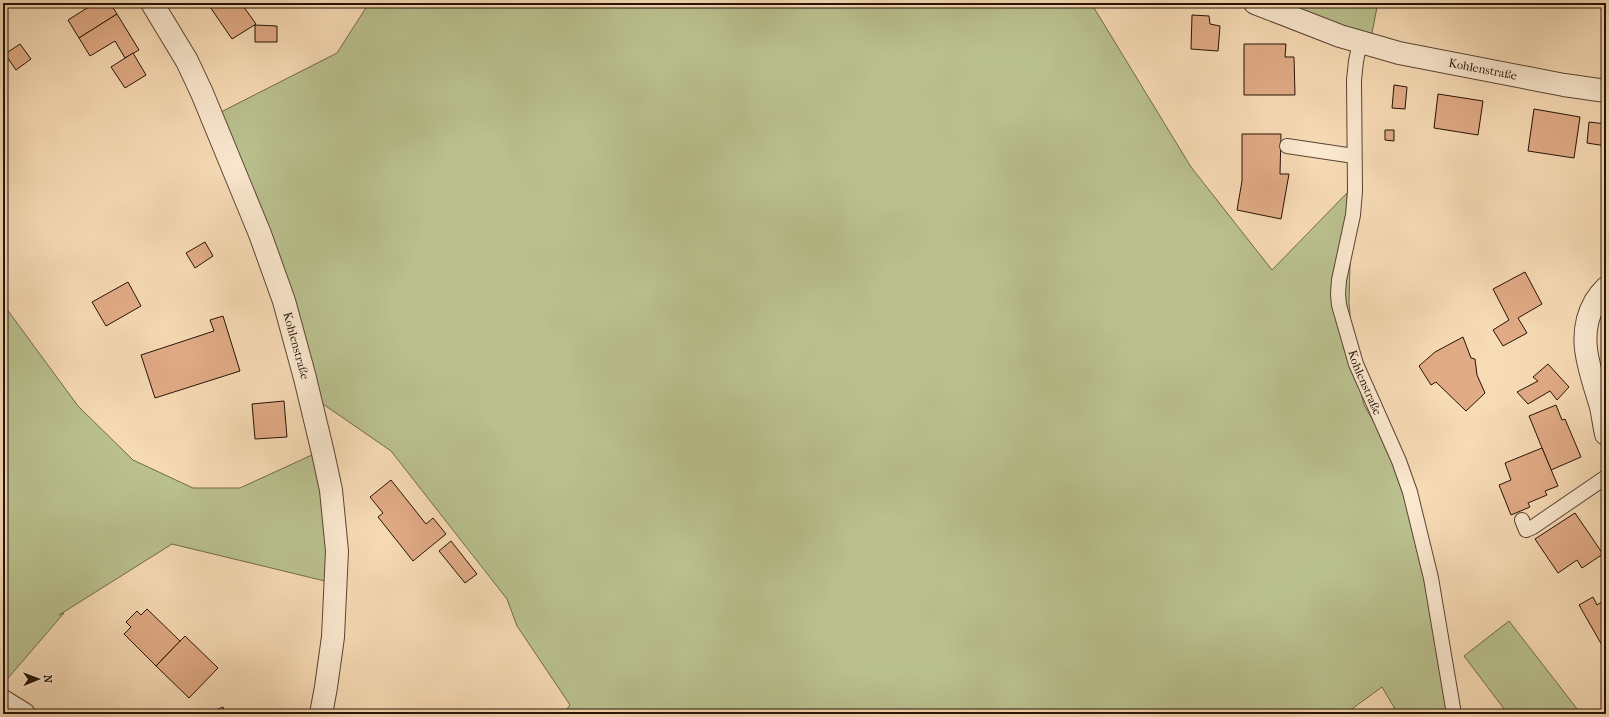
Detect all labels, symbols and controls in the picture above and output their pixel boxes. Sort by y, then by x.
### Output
street label: Kohlenstraße [1447,56,1518,83]
street label: Kohlenstraße [280,310,312,381]
street label: Kohlenstraße [1345,348,1385,417]
north arrow [18,659,58,699]
text: N [41,675,54,684]

